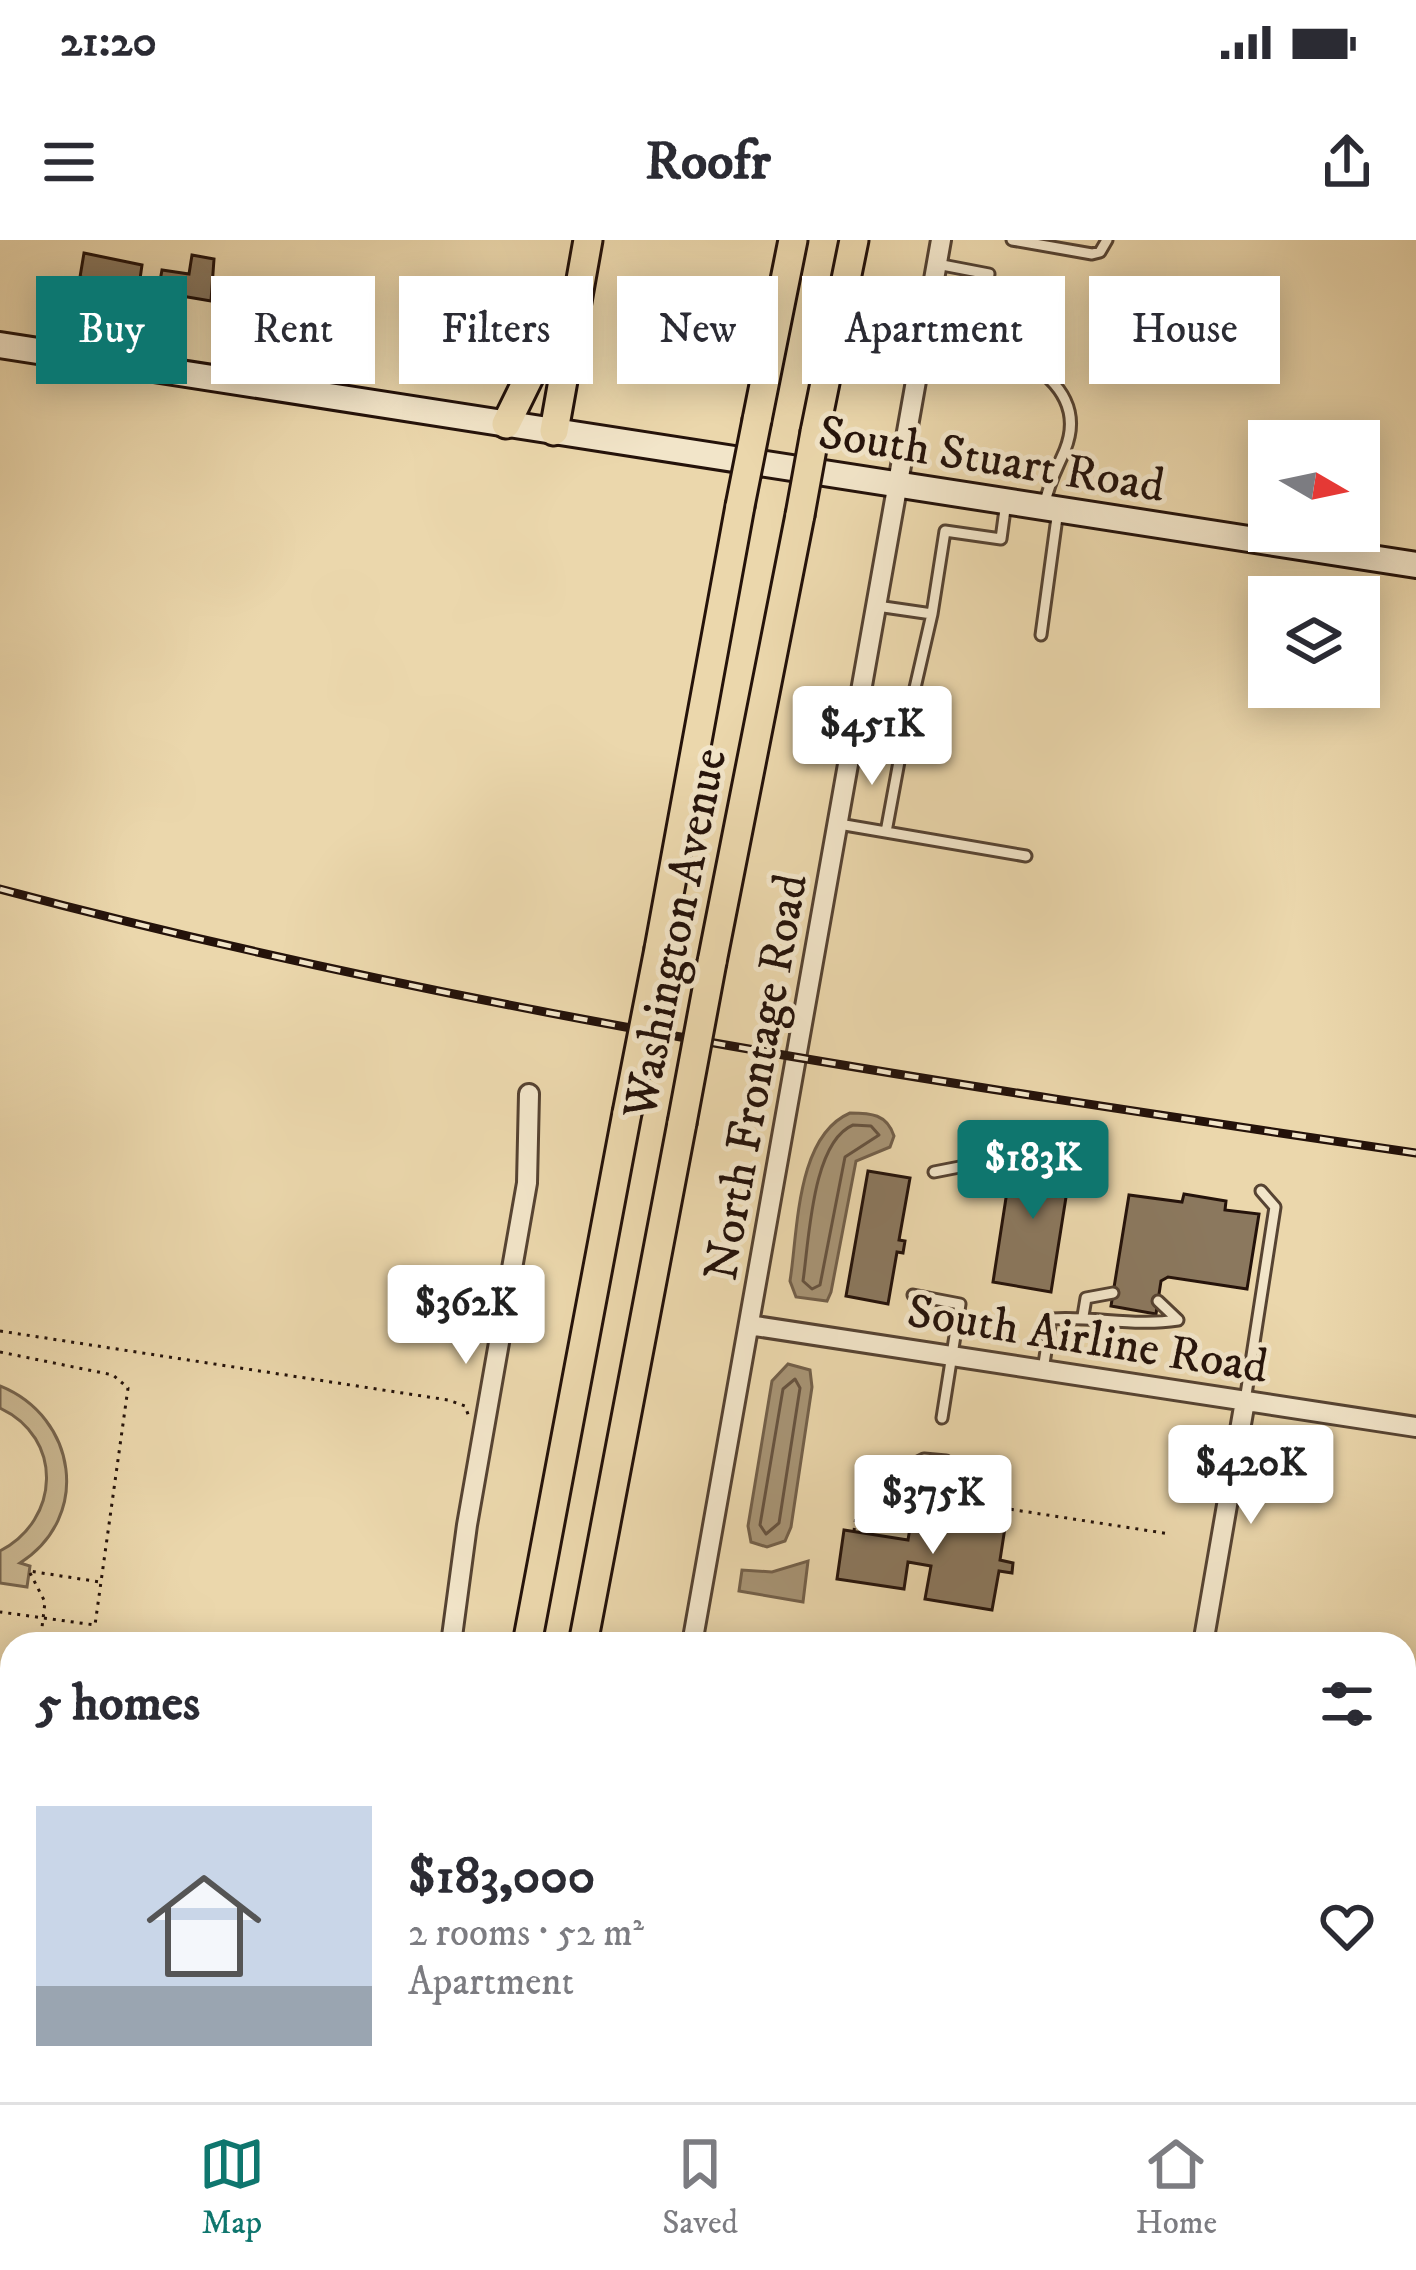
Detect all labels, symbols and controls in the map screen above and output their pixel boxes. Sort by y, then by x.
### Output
text: 21:20 [60,14,157,70]
icon: menu [36,129,102,195]
text: Roofr [645,129,771,196]
icon: share [1314,129,1380,195]
chip: Buy [36,276,187,384]
chip: Rent [211,276,375,384]
chip: Filters [399,276,593,384]
chip: New [617,276,778,384]
chip: Apartment [802,276,1065,384]
chip: House [1089,276,1280,384]
street label: South Stuart Road [814,403,1169,517]
north arrow [1248,420,1380,552]
map controls [1248,420,1380,708]
button: layers [1248,576,1380,708]
pin: $451K [788,686,956,788]
text: $451K [820,700,924,749]
street label: Washington Avenue [610,743,741,1125]
street label: North Frontage Road [692,869,822,1286]
pin: $183K [949,1120,1117,1222]
text: $183K [984,1134,1082,1183]
pin: $362K [382,1265,550,1367]
text: $362K [415,1279,517,1328]
street label: South Airline Road [903,1282,1272,1398]
pin: $420K [1167,1425,1335,1527]
text: $420K [1195,1439,1307,1488]
pin: $375K [849,1455,1017,1557]
text: $375K [881,1469,985,1518]
icon: filters [1314,1671,1380,1737]
text: 5 homes [36,1672,200,1736]
text: $183,000 [408,1845,595,1909]
icon: home [132,1854,276,1998]
icon: heart [1314,1893,1380,1959]
text: 2 rooms · 52 m² [408,1909,644,1958]
text: Apartment [408,1958,574,2007]
tab: Map [199,2131,265,2244]
tab: Saved [662,2131,738,2244]
tab: Home [1136,2131,1217,2244]

